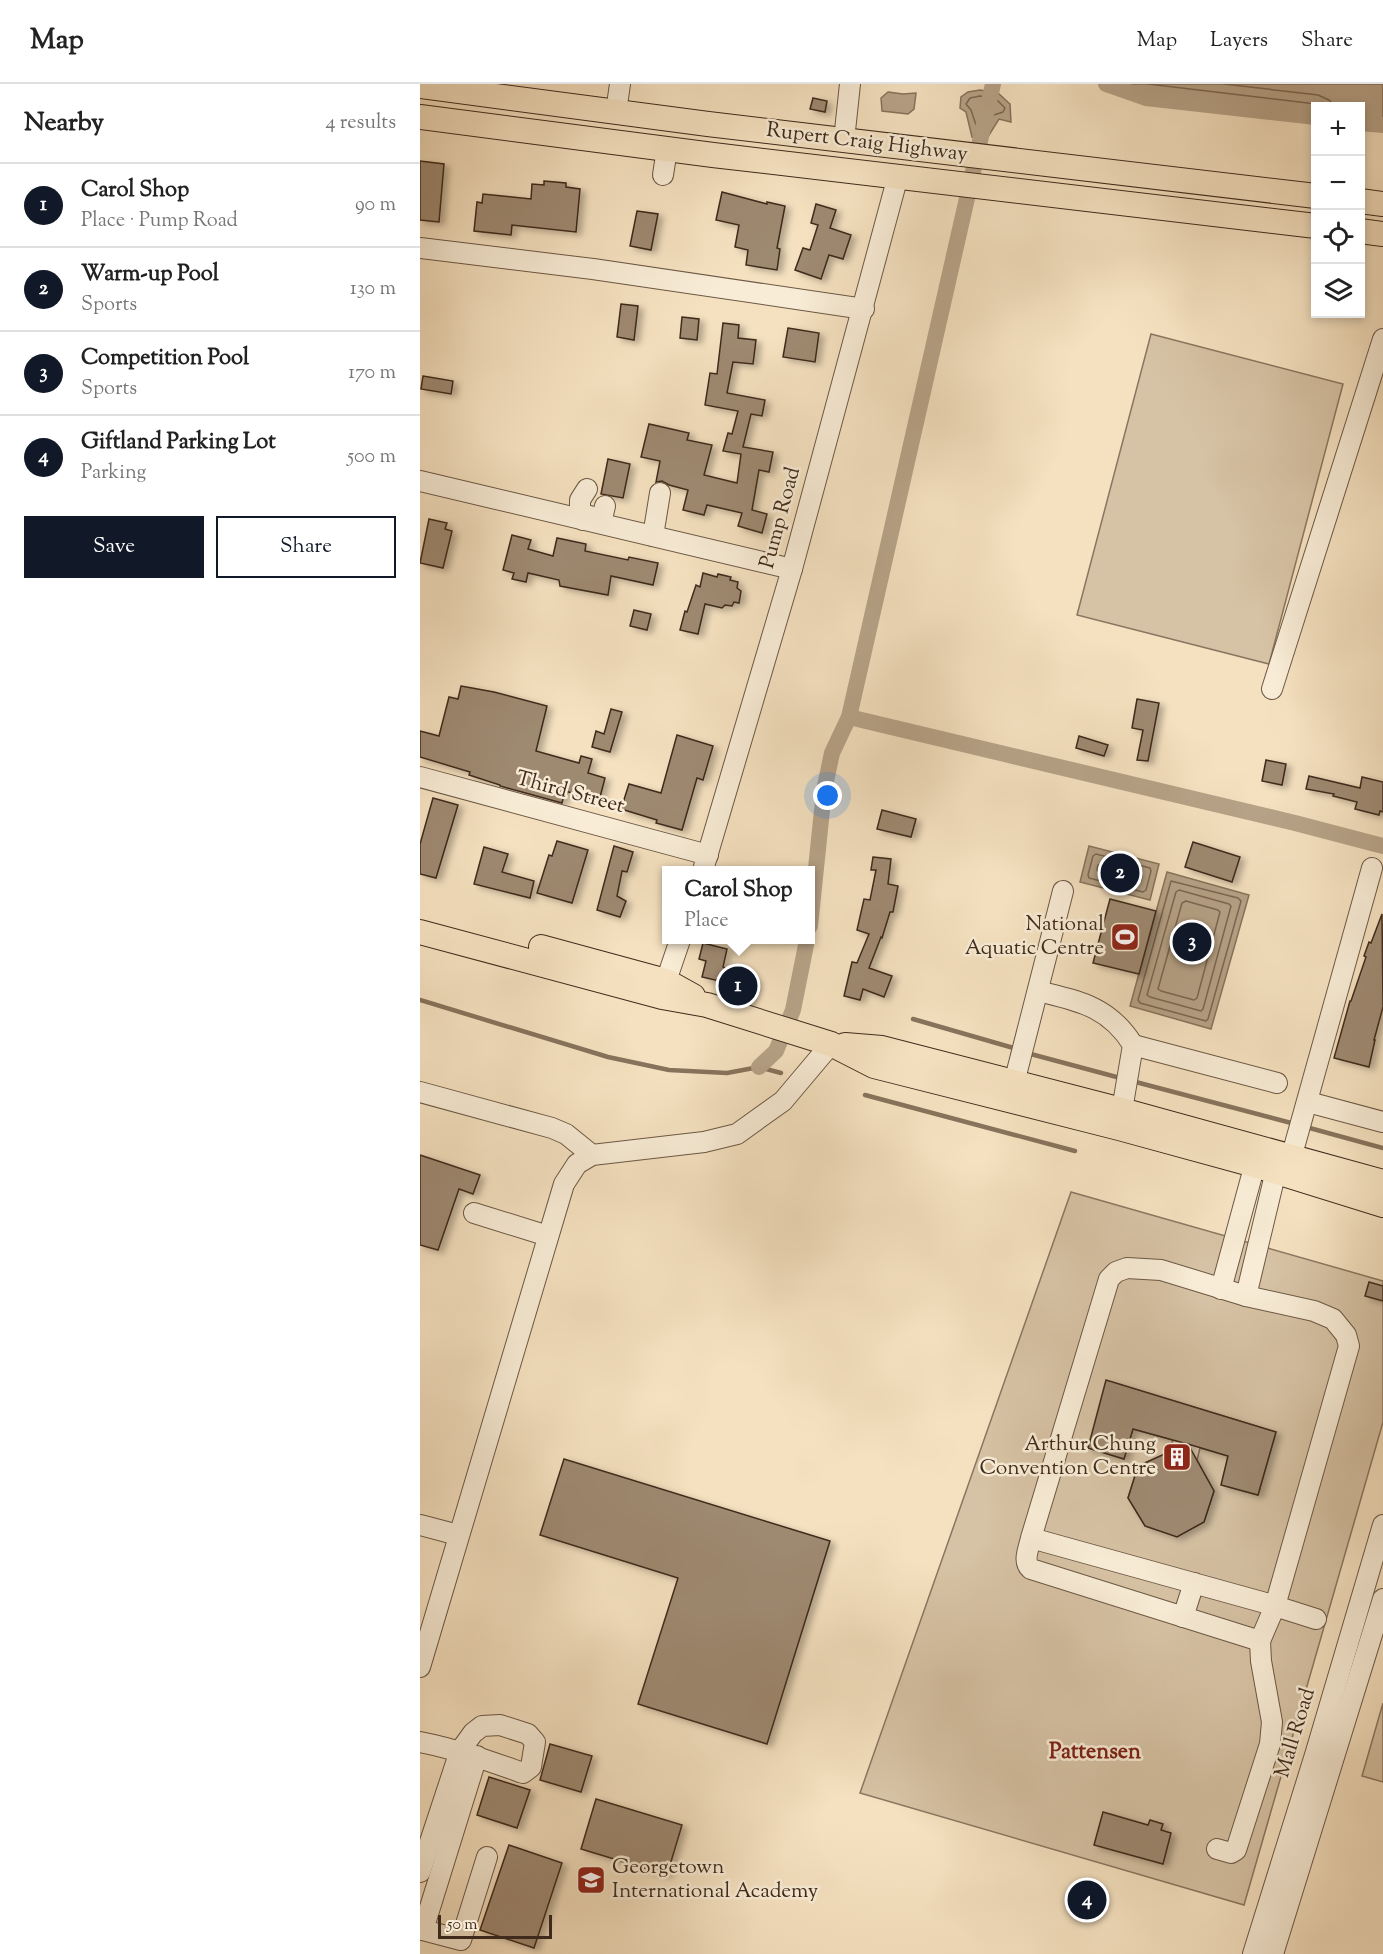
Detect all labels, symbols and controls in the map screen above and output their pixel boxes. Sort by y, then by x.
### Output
text: Map [30,21,84,61]
text: Map [1137,26,1177,56]
text: Layers [1210,26,1268,56]
text: Share [1301,26,1353,56]
map controls [1311,102,1365,318]
button: + [1311,102,1365,156]
text: Nearby [24,105,104,142]
text: 4 results [325,109,396,138]
street label: Rupert Craig Highway [765,116,970,170]
button: − [1311,156,1365,210]
text: Carol Shop [81,175,189,207]
text: 1 [40,191,47,220]
text: 90 m [355,191,396,220]
text: Place · Pump Road [81,207,238,236]
button: locate [1311,210,1365,264]
text: Warm-up Pool [81,259,219,291]
button: layers [1311,264,1365,318]
text: 2 [39,275,48,304]
text: 130 m [350,275,396,304]
text: Sports [81,291,137,320]
text: Competition Pool [81,343,249,375]
text: 3 [39,359,48,388]
text: 170 m [348,359,396,388]
text: Sports [81,375,137,404]
text: Giftland Parking Lot [81,427,276,459]
text: 4 [38,443,49,472]
text: 500 m [347,443,396,472]
text: Parking [81,459,146,488]
street label: Pump Road [753,464,809,572]
button: Save [24,516,204,578]
button: Share [216,516,396,578]
street label: Third Street [512,764,628,822]
your location [813,781,842,810]
pin: 2 [1100,850,1140,896]
popup [662,866,815,944]
text: Carol Shop [684,875,793,907]
text: Place [684,907,729,936]
place label: National Aquatic Centre [965,910,1104,964]
pin: 3 [1172,920,1212,964]
sports icon: National Aquatic Centre [1109,921,1141,953]
pin: 1 [718,964,758,1008]
place label: Arthur Chung Convention Centre [979,1430,1156,1484]
building icon: Arthur Chung Convention Centre [1161,1441,1193,1473]
street label: Mall Road [1268,1684,1324,1782]
district label: Pattensen [1049,1737,1141,1769]
place label: Georgetown International Academy [612,1853,819,1907]
school or university icon: Georgetown International Academy [575,1864,607,1896]
pin: 4 [1068,1878,1106,1922]
scale bar [438,1912,552,1940]
text: 50 m [447,1914,478,1937]

